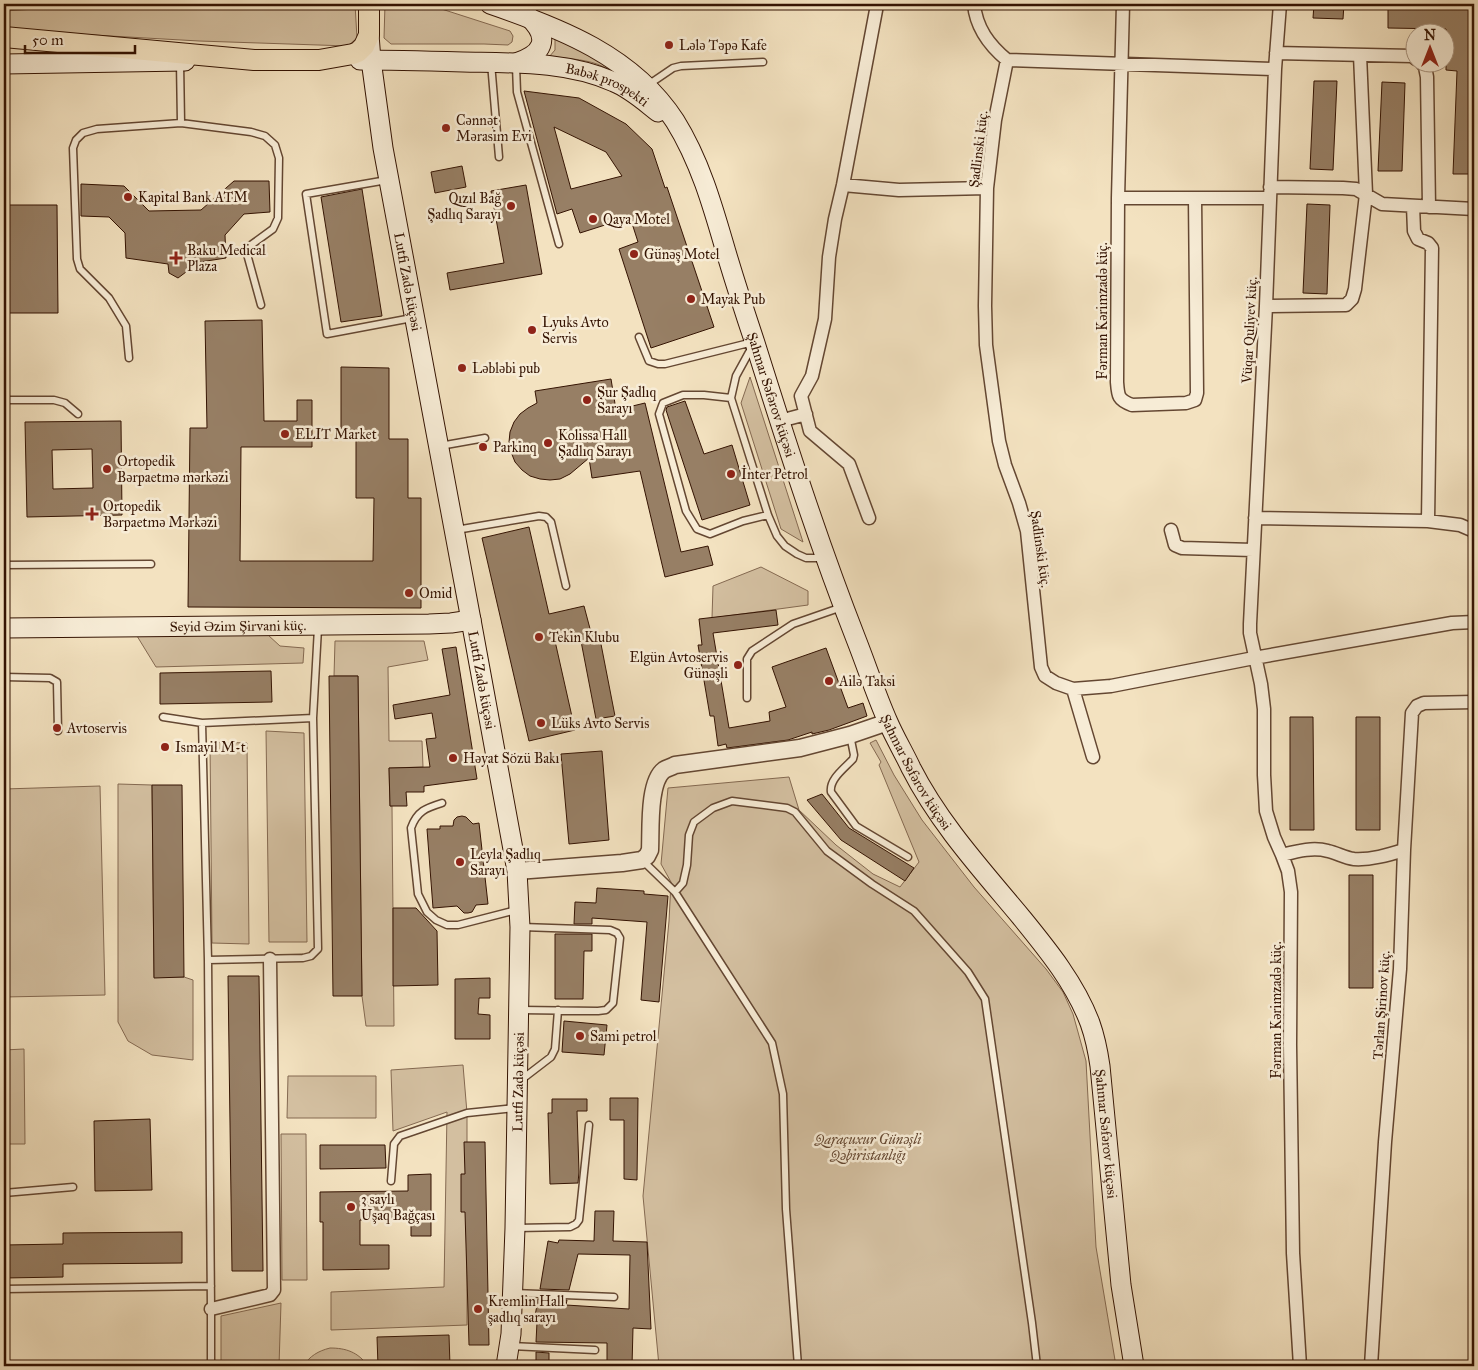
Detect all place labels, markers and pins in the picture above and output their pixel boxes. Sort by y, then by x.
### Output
place label: Lələ Təpə Kafe [679,37,767,54]
marker: Lələ Təpə Kafe [663,39,675,51]
place label: Cənnət Mərasim Evi [456,112,532,145]
marker: Cənnət Mərasim Evi [440,122,452,134]
place label: Kapital Bank ATM [138,189,248,206]
place label: Qızıl Bağ Şadlıq Sarayı [427,190,501,224]
marker: Kapital Bank ATM [122,191,134,203]
marker: Qızıl Bağ Şadlıq Sarayı [505,200,517,212]
place label: Qaya Motel [603,211,670,228]
marker: Qaya Motel [587,213,599,225]
place label: Baku Medical Plaza [187,242,266,275]
place label: Günəş Motel [644,246,720,263]
marker: Günəş Motel [628,248,640,260]
marker: Baku Medical Plaza [169,251,183,265]
place label: Mayak Pub [701,291,766,308]
marker: Mayak Pub [685,293,697,305]
place label: Lyuks Avto Servis [542,314,609,347]
marker: Lyuks Avto Servis [526,324,538,336]
place label: Ləbləbi pub [472,360,540,377]
marker: Ləbləbi pub [456,362,468,374]
place label: Şur Şadlıq Sarayı [597,384,656,417]
marker: Şur Şadlıq Sarayı [581,394,593,406]
place label: ELIT Market [295,426,377,443]
place label: Kolissa Hall Şadlıq Sarayı [558,427,632,461]
marker: ELIT Market [279,428,291,440]
marker: Kolissa Hall Şadlıq Sarayı [542,437,554,449]
place label: Parkinq [493,439,537,457]
marker: Parkinq [477,441,489,453]
place label: Ortopedik Bərpaetmə mərkəzi [117,453,229,486]
marker: Ortopedik Bərpaetmə mərkəzi [101,463,113,475]
place label: İnter Petrol [741,465,808,483]
marker: İnter Petrol [725,468,737,480]
place label: Ortopedik Bərpaetmə Mərkəzi [103,498,217,531]
marker: Ortopedik Bərpaetmə Mərkəzi [85,507,99,521]
place label: Omid [419,585,452,602]
marker: Omid [403,587,415,599]
place label: Tekin Klubu [549,629,620,646]
marker: Tekin Klubu [533,631,545,643]
place label: Elgün Avtoservis Günəşli [630,649,728,682]
marker: Elgün Avtoservis Günəşli [732,659,744,671]
place label: Ailə Taksi [838,673,896,690]
marker: Ailə Taksi [823,675,835,687]
place label: Lüks Avto Servis [551,715,649,732]
marker: Lüks Avto Servis [535,717,547,729]
place label: Avtoservis [66,720,127,737]
marker: Avtoservis [51,722,63,734]
place label: Ismayil M-t [175,739,246,756]
marker: Ismayil M-t [159,741,171,753]
place label: Həyat Sözü Bakı [463,750,560,767]
marker: Həyat Sözü Bakı [447,752,459,764]
place label: Leyla Şadlıq Sarayı [470,846,541,879]
marker: Leyla Şadlıq Sarayı [454,856,466,868]
place label: Sami petrol [590,1028,657,1045]
marker: Sami petrol [574,1030,586,1042]
place label: 3 saylı Uşaq Bağçası [361,1191,435,1225]
marker: 3 saylı Uşaq Bağçası [345,1201,357,1213]
place label: Kremlin Hall şadlıq sarayı [488,1293,565,1327]
marker: Kremlin Hall şadlıq sarayı [472,1303,484,1315]

